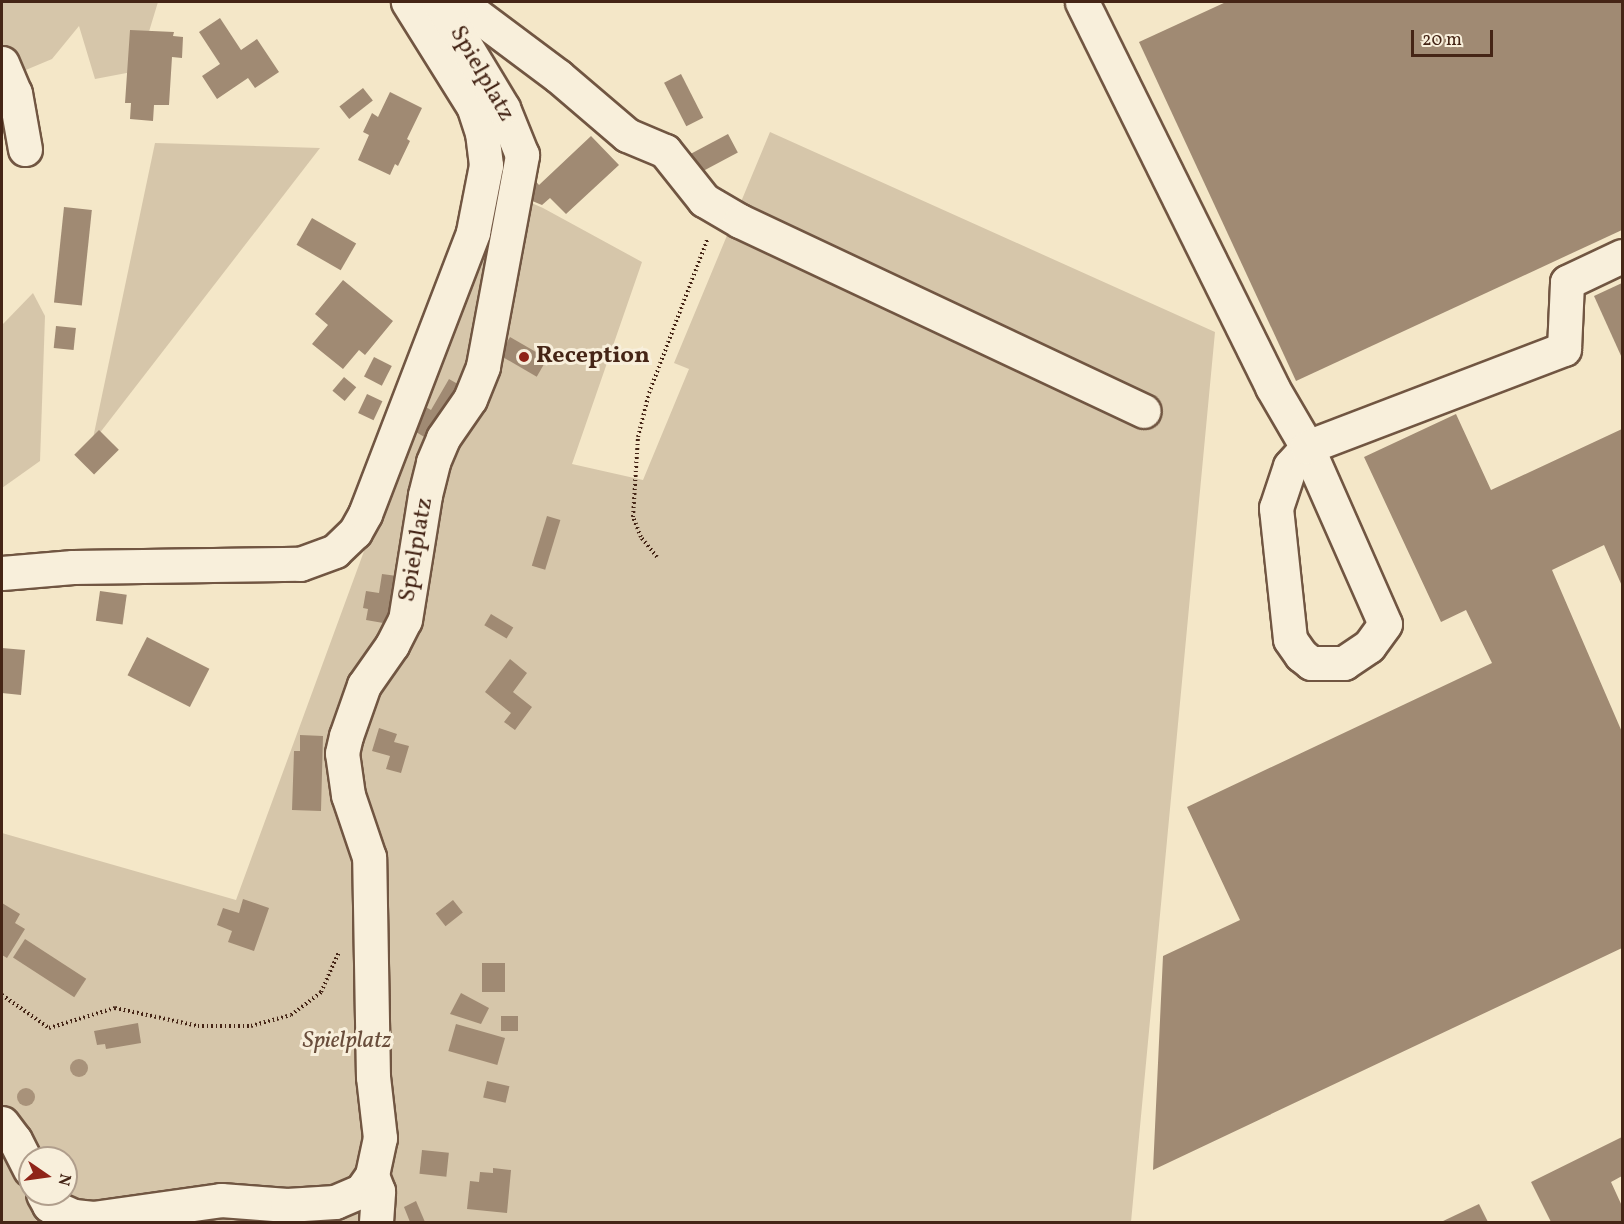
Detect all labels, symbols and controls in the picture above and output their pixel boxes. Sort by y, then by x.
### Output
scale bar [1414,18,1496,56]
street label: Spielplatz [442,21,520,127]
text: 20 m [1422,28,1462,53]
place label: Reception [536,343,650,371]
marker: Reception [517,350,531,364]
street label: Spielplatz [394,496,440,604]
park label: Spielplatz [303,1028,391,1056]
north arrow [18,1146,78,1206]
text: N [52,1171,76,1188]

